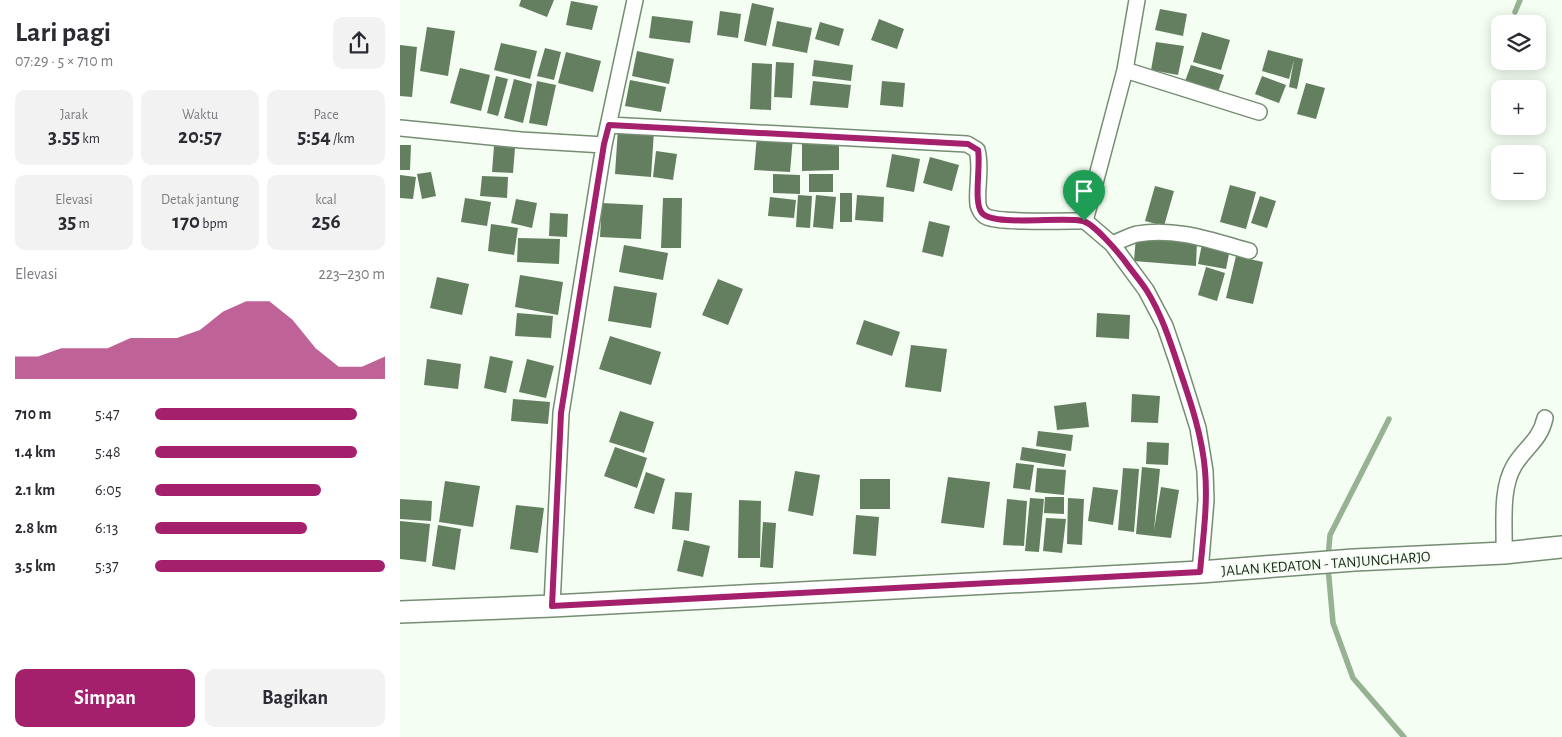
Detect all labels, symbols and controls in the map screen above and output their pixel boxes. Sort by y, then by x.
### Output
map controls [1491,15,1546,200]
button: layers [1491,15,1546,70]
button: share [333,17,385,69]
text: Lari pagi [15,19,111,47]
text: 07:29 · 5 × 710 m [15,53,113,69]
button: + [1491,80,1546,135]
text: Jarak [60,108,88,122]
text: Waktu [182,108,218,122]
text: Pace [313,108,339,122]
text: 3.55 [48,126,80,147]
text: 20:57 [178,126,222,147]
text: 5:54 [297,126,331,147]
text: km [80,132,100,146]
text: /km [331,132,355,146]
button: − [1491,145,1546,200]
pin [1063,170,1105,221]
icon: arrive [1070,177,1098,205]
text: Elevasi [55,193,93,207]
text: Detak jantung [161,193,239,207]
text: kcal [315,193,337,207]
text: 35 [58,211,76,232]
text: 170 [172,211,200,232]
text: 256 [311,211,341,232]
text: m [76,217,90,231]
text: bpm [200,217,228,231]
text: Elevasi [15,266,58,282]
text: 223–230 m [318,266,385,282]
text: 710 m [15,406,51,422]
text: 5:47 [95,406,120,422]
text: 1.4 km [15,444,56,460]
text: 5:48 [95,444,121,460]
text: 2.1 km [15,482,55,498]
text: 6:05 [95,482,121,498]
text: 2.8 km [15,520,57,536]
text: 6:13 [95,520,118,536]
street label: JALAN KEDATON - TANJUNGHARJO [1221,549,1431,579]
text: 3.5 km [15,558,56,574]
text: 5:37 [95,558,119,574]
button: Simpan [15,669,195,727]
button: Bagikan [205,669,385,727]

